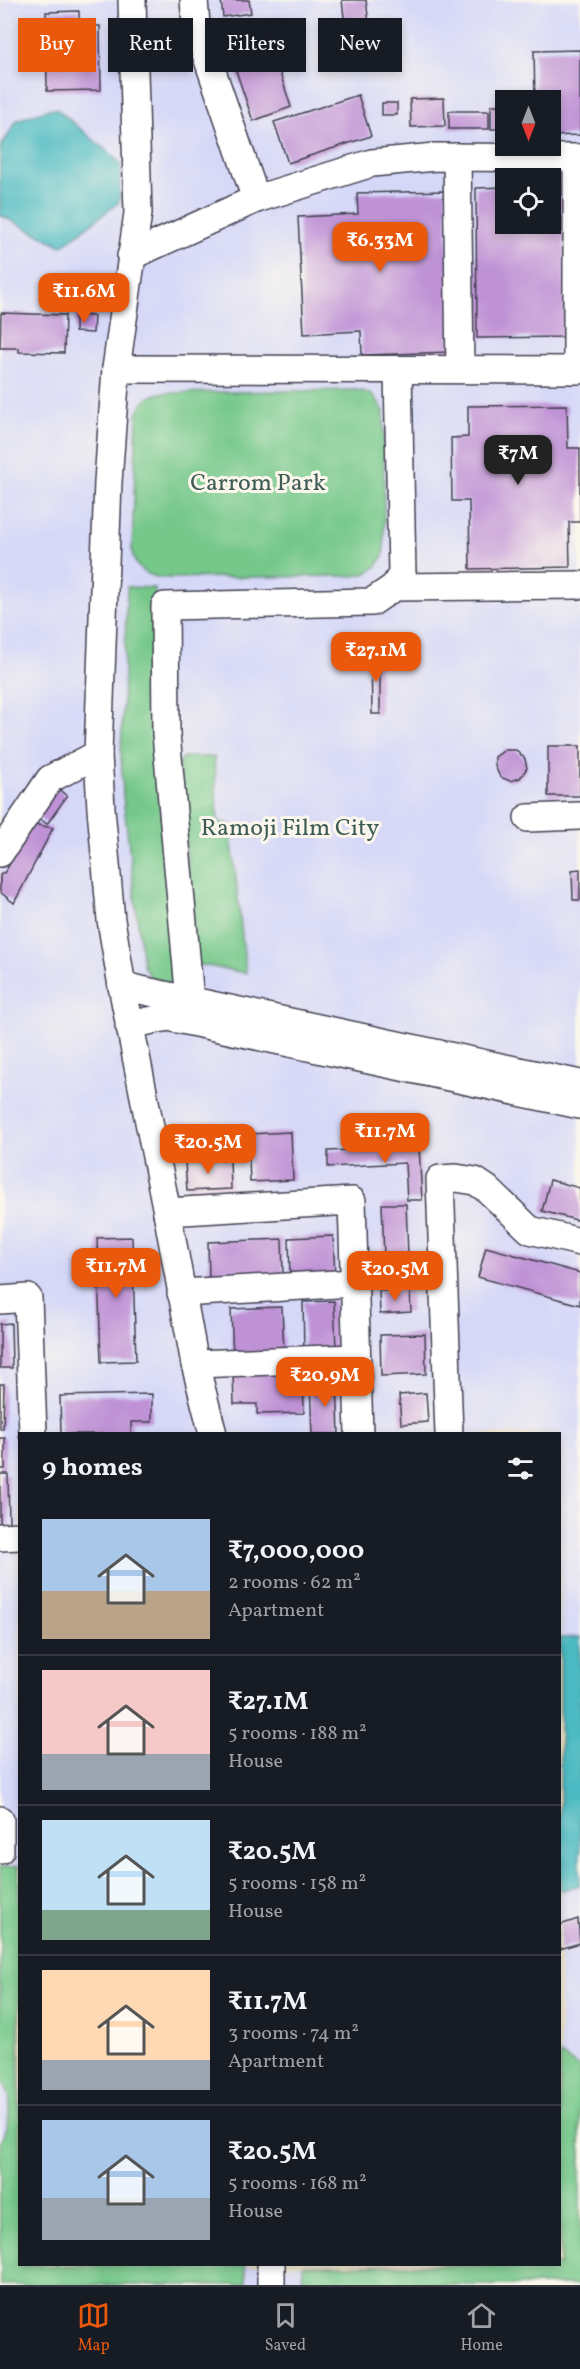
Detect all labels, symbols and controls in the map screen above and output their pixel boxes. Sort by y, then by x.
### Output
chip: Buy [18,18,96,72]
chip: Rent [108,18,193,72]
chip: Filters [205,18,306,72]
chip: New [318,18,402,72]
north arrow [495,90,561,156]
map controls [495,90,561,234]
button: locate [495,168,561,234]
pin: ₹6.33M [331,222,429,273]
text: ₹6.33M [346,227,414,255]
pin: ₹11.6M [35,273,133,324]
text: ₹11.6M [52,278,116,306]
pin: ₹7M [489,435,547,486]
text: ₹7M [498,440,538,468]
park label: Carrom Park [190,467,326,501]
pin: ₹27.1M [327,632,425,683]
text: ₹27.1M [345,637,407,665]
park label: Ramoji Film City [201,812,379,846]
pin: ₹11.7M [336,1113,434,1164]
text: ₹11.7M [354,1118,416,1146]
pin: ₹20.5M [159,1124,257,1175]
text: ₹20.5M [174,1129,242,1157]
pin: ₹11.7M [67,1248,165,1299]
pin: ₹20.5M [346,1251,444,1302]
text: ₹11.7M [85,1253,147,1281]
text: ₹20.5M [361,1256,429,1284]
pin: ₹20.9M [276,1357,374,1408]
text: ₹20.9M [290,1362,360,1390]
text: 9 homes [42,1450,143,1486]
icon: filters [504,1452,537,1485]
text: ₹7,000,000 [228,1533,364,1569]
icon: home [90,1543,162,1615]
text: 2 rooms · 62 m² [228,1569,361,1597]
text: Apartment [228,1597,324,1625]
text: ₹27.1M [228,1684,308,1720]
icon: home [90,1694,162,1766]
text: 5 rooms · 188 m² [228,1720,367,1748]
text: House [228,1748,283,1776]
text: ₹20.5M [228,1834,317,1870]
icon: home [90,1844,162,1916]
text: 5 rooms · 158 m² [228,1870,366,1898]
text: House [228,1898,283,1926]
text: ₹11.7M [228,1984,307,2020]
icon: home [90,1994,162,2066]
text: 3 rooms · 74 m² [228,2020,359,2048]
text: Apartment [228,2048,324,2076]
text: ₹20.5M [228,2134,317,2170]
icon: home [90,2144,162,2216]
text: 5 rooms · 168 m² [228,2170,367,2198]
text: House [228,2198,283,2226]
tab: Map [77,2299,110,2357]
tab: Saved [265,2299,306,2357]
tab: Home [460,2299,503,2357]

